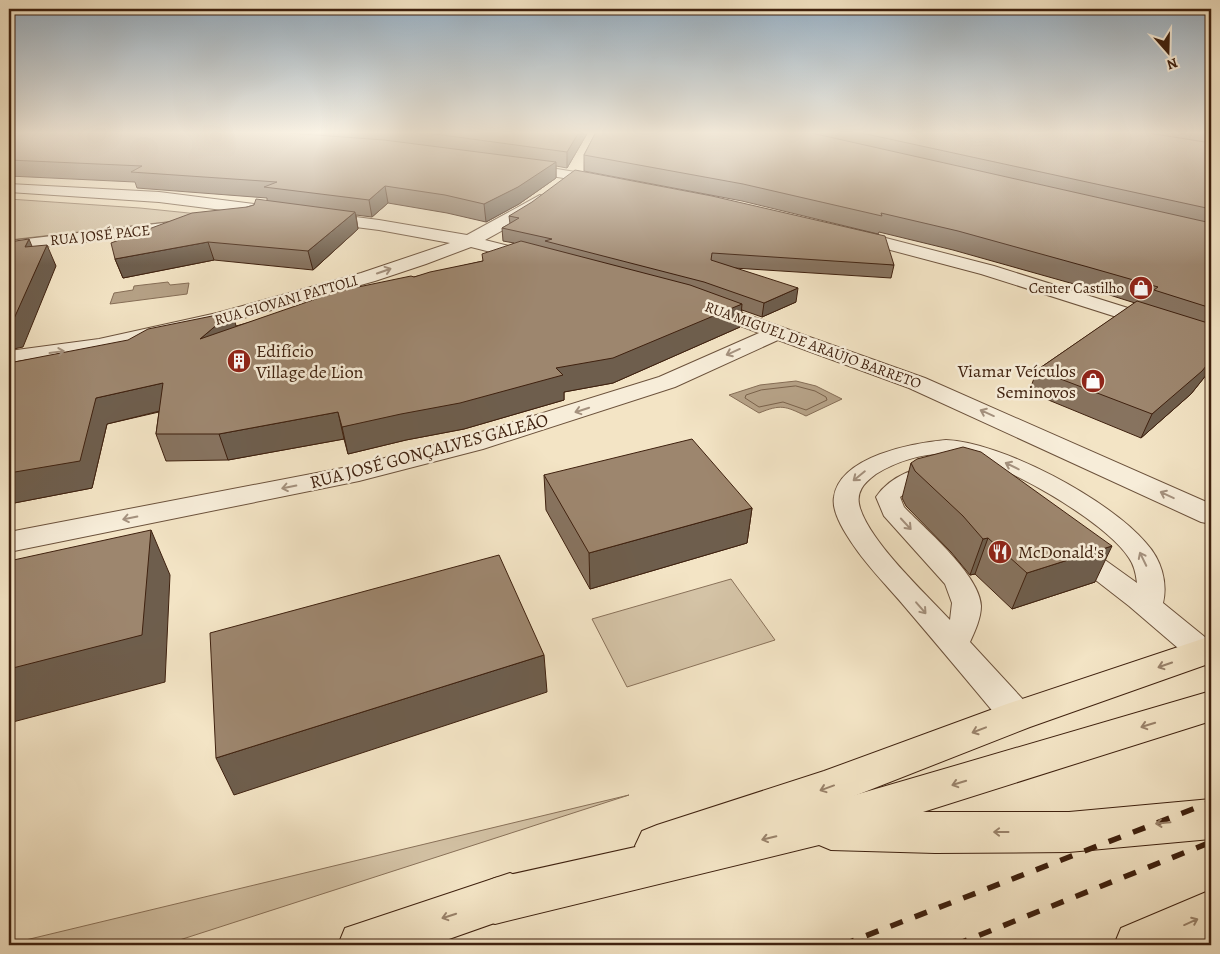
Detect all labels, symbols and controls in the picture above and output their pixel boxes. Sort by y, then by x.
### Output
north arrow [1142,28,1192,78]
text: N [1164,53,1180,74]
street label: RUA JOSÉ PACE [49,220,151,250]
one-way arrow [376,266,392,276]
street label: RUA GIOVANI PATTOLI [212,270,360,330]
shop icon: Center Castilho [1128,275,1154,301]
place label: Center Castilho [1029,278,1124,298]
street label: RUA MIGUEL DE ARAÚJO BARRETO [702,296,924,394]
place label: Edifício Village de Lion [255,339,364,384]
one-way arrow [49,346,65,356]
one-way arrow [726,347,741,357]
building icon: Edifício Village de Lion [226,348,252,374]
place label: Viamar Veículos Seminovos [957,359,1076,404]
shop icon: Viamar Veículos Seminovos [1080,368,1106,394]
one-way arrow [574,406,590,415]
street label: RUA JOSÉ GONÇALVES GALEÃO [307,408,551,494]
one-way arrow [980,408,995,418]
one-way arrow [1005,461,1020,470]
one-way arrow [853,470,866,481]
one-way arrow [282,482,298,492]
one-way arrow [1160,489,1175,499]
one-way arrow [122,514,138,523]
one-way arrow [900,518,912,530]
restaurant icon: McDonald's [987,539,1013,565]
place label: McDonald's [1018,540,1104,564]
one-way arrow [1137,552,1147,567]
one-way arrow [916,601,927,614]
one-way arrow [1158,661,1173,670]
one-way arrow [1140,721,1156,731]
one-way arrow [972,726,987,736]
one-way arrow [951,778,967,788]
one-way arrow [820,784,835,793]
one-way arrow [1155,818,1171,828]
one-way arrow [993,827,1009,837]
one-way arrow [762,834,778,843]
one-way arrow [441,912,457,922]
one-way arrow [1183,917,1198,927]

